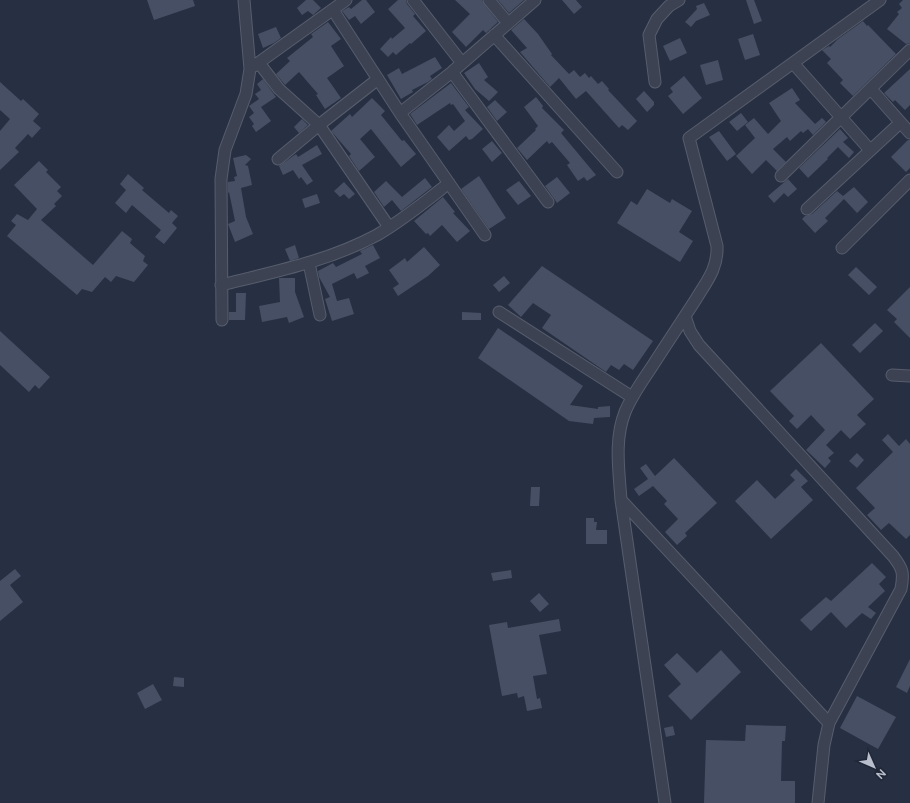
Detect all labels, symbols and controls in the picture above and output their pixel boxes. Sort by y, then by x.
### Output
north arrow [854,747,894,787]
text: N [874,767,888,781]

